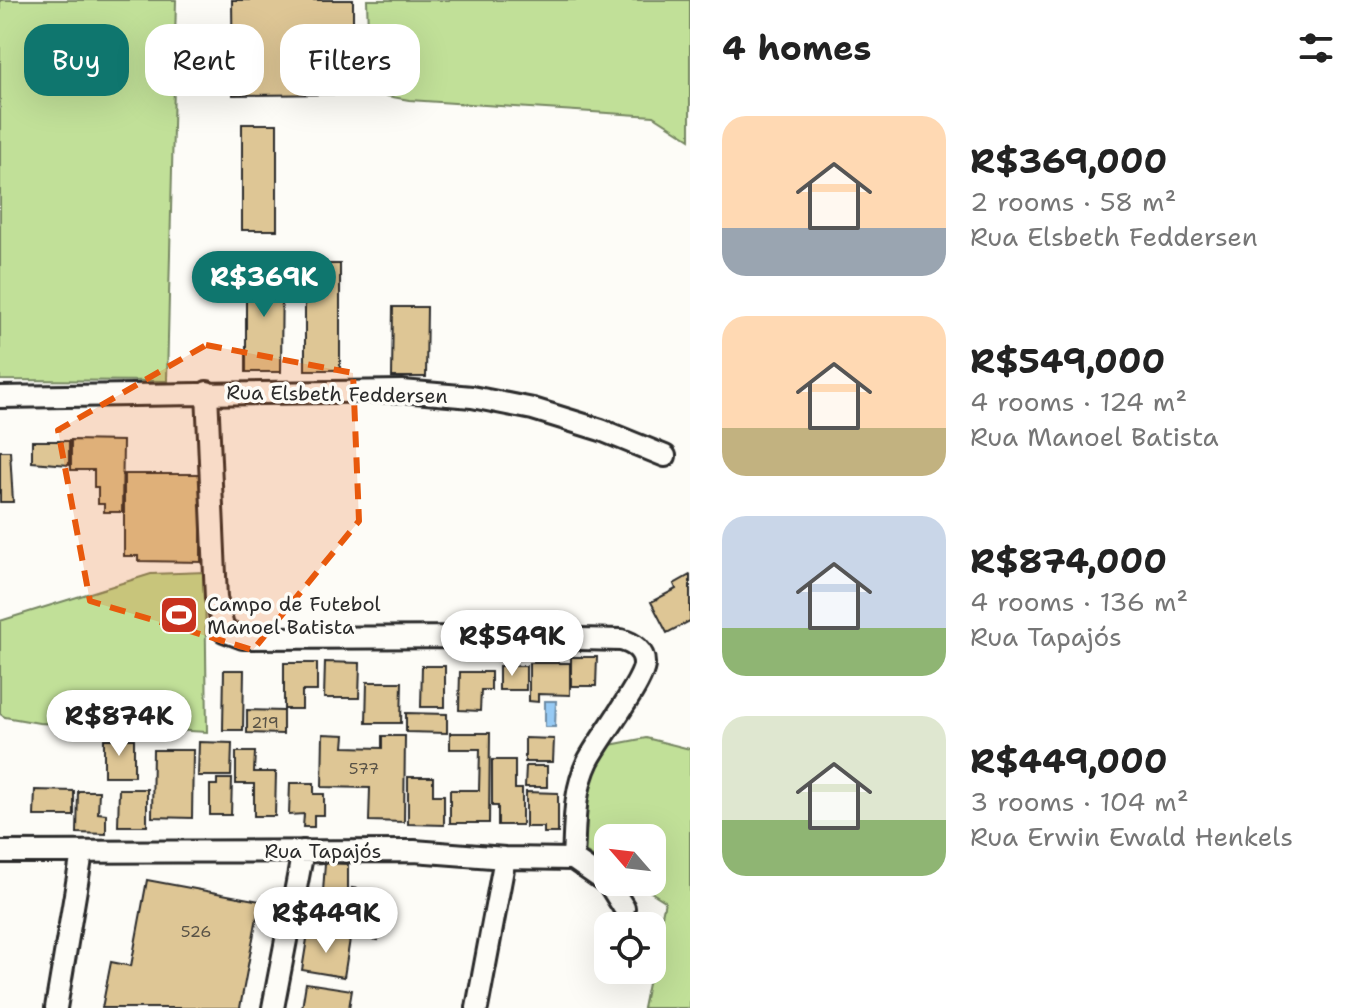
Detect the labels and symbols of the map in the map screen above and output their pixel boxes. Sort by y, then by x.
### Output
pin: R$369K [199,251,329,319]
street label: Rua Elsbeth Feddersen [226,379,448,409]
place label: Campo de Futebol Manoel Batista [207,591,381,640]
sports icon: Campo de Futebol Manoel Batista [158,594,200,636]
pin: R$549K [447,610,577,678]
pin: R$874K [54,690,184,758]
house number: 219 [251,712,279,733]
house number: 577 [349,758,379,779]
north arrow [594,824,666,896]
street label: Rua Tapajós [265,838,381,864]
pin: R$449K [261,887,391,955]
house number: 526 [181,921,211,942]

